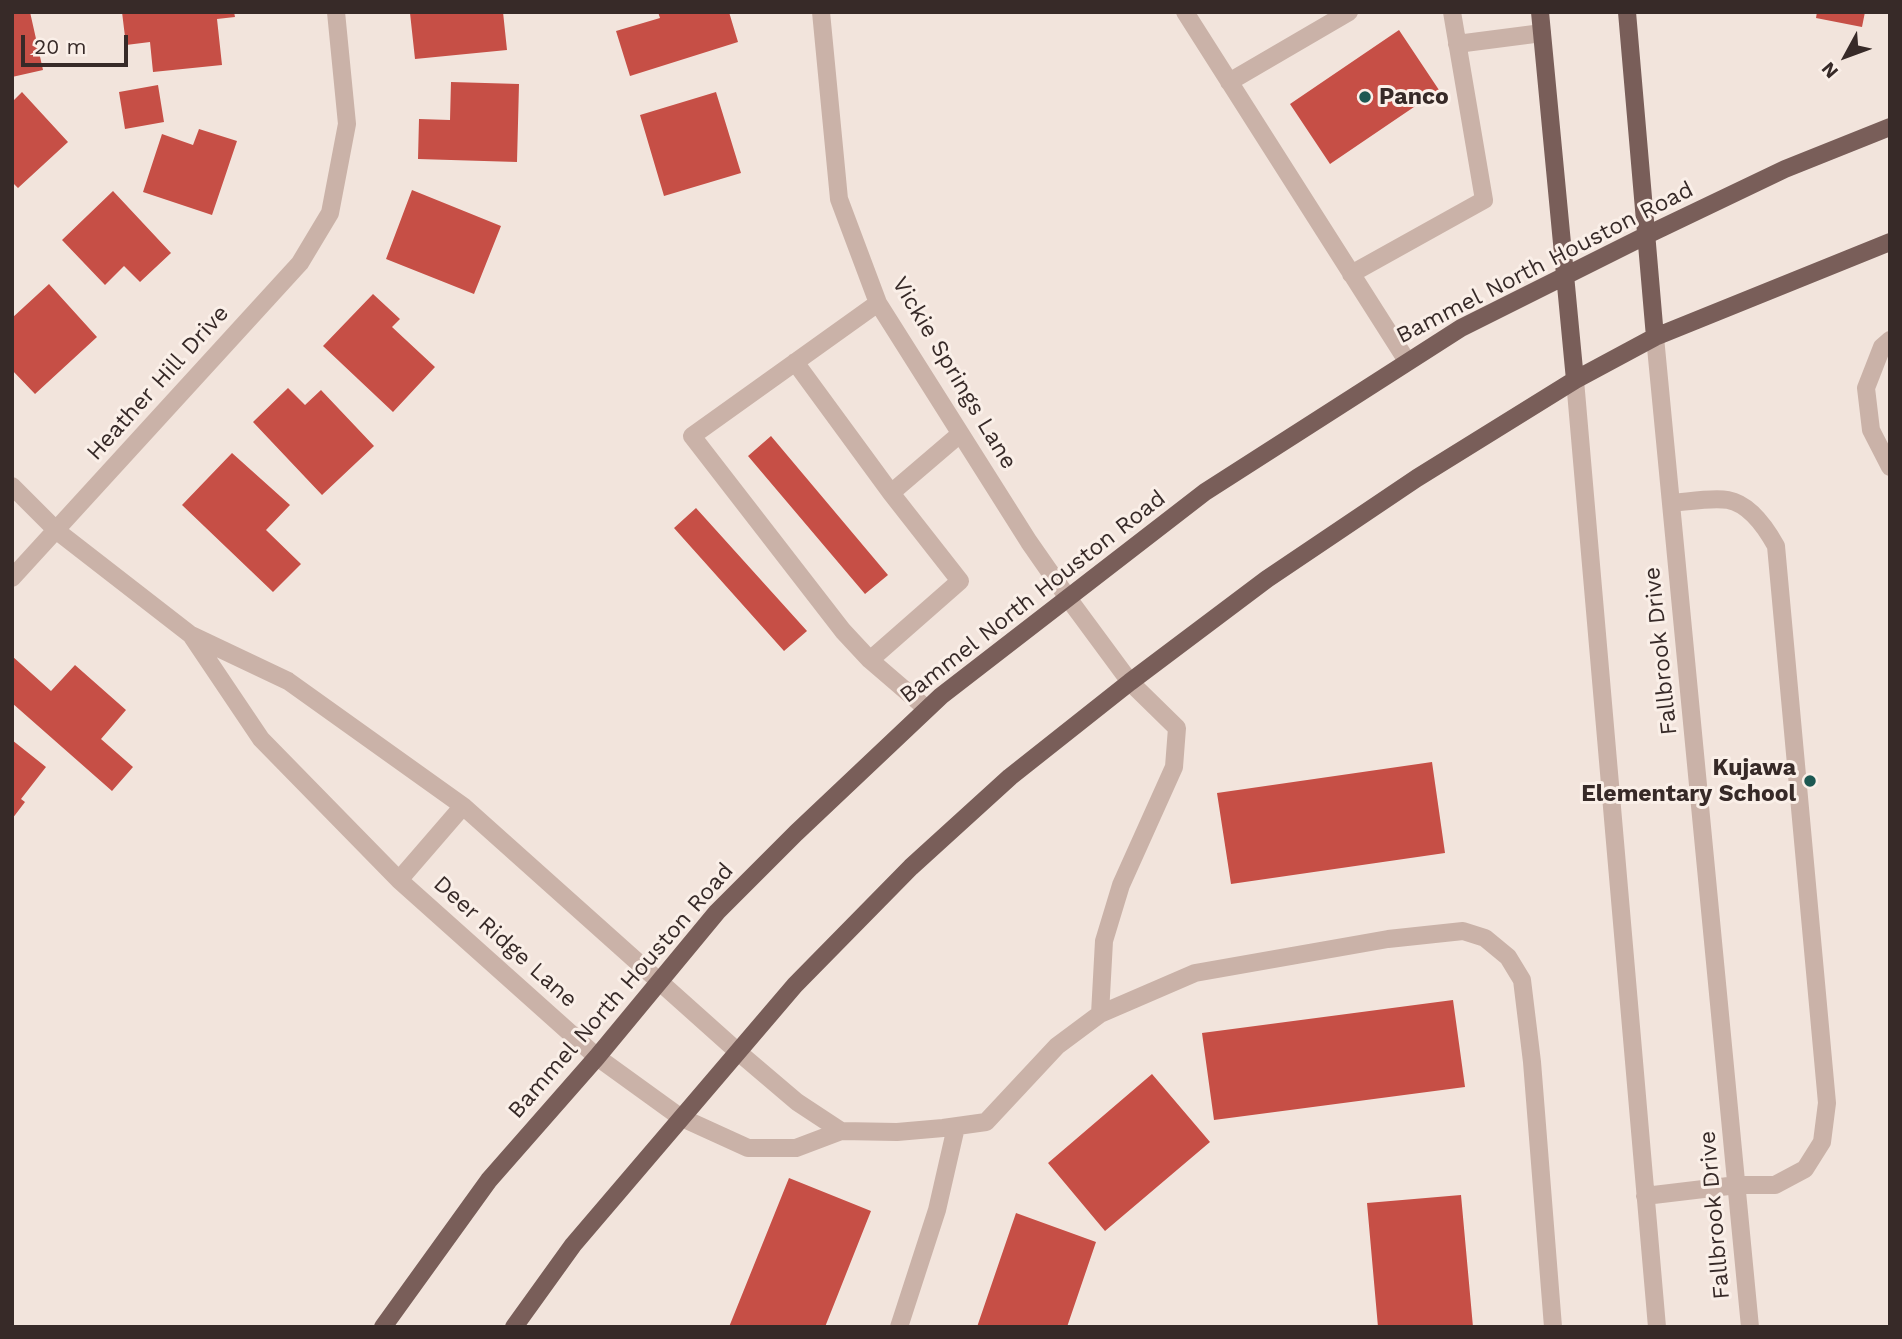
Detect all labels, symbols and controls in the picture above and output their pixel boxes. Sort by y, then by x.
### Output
scale bar [24,21,131,65]
north arrow [1811,21,1881,91]
text: 20 m [34,34,86,59]
text: N [1816,57,1843,83]
place label: Panco [1379,83,1449,111]
marker: Panco [1357,89,1373,105]
street label: Bammel North Houston Road [1392,176,1698,350]
street label: Vickie Springs Lane [886,272,1022,474]
street label: Heather Hill Drive [81,300,235,466]
street label: Bammel North Houston Road [895,485,1171,709]
street label: Fallbrook Drive [1638,565,1684,737]
place label: Kujawa Elementary School [1581,754,1796,808]
marker: Kujawa Elementary School [1802,773,1818,789]
street label: Bammel North Houston Road [503,858,739,1124]
street label: Deer Ridge Lane [428,870,582,1014]
street label: Fallbrook Drive [1694,1130,1736,1300]

